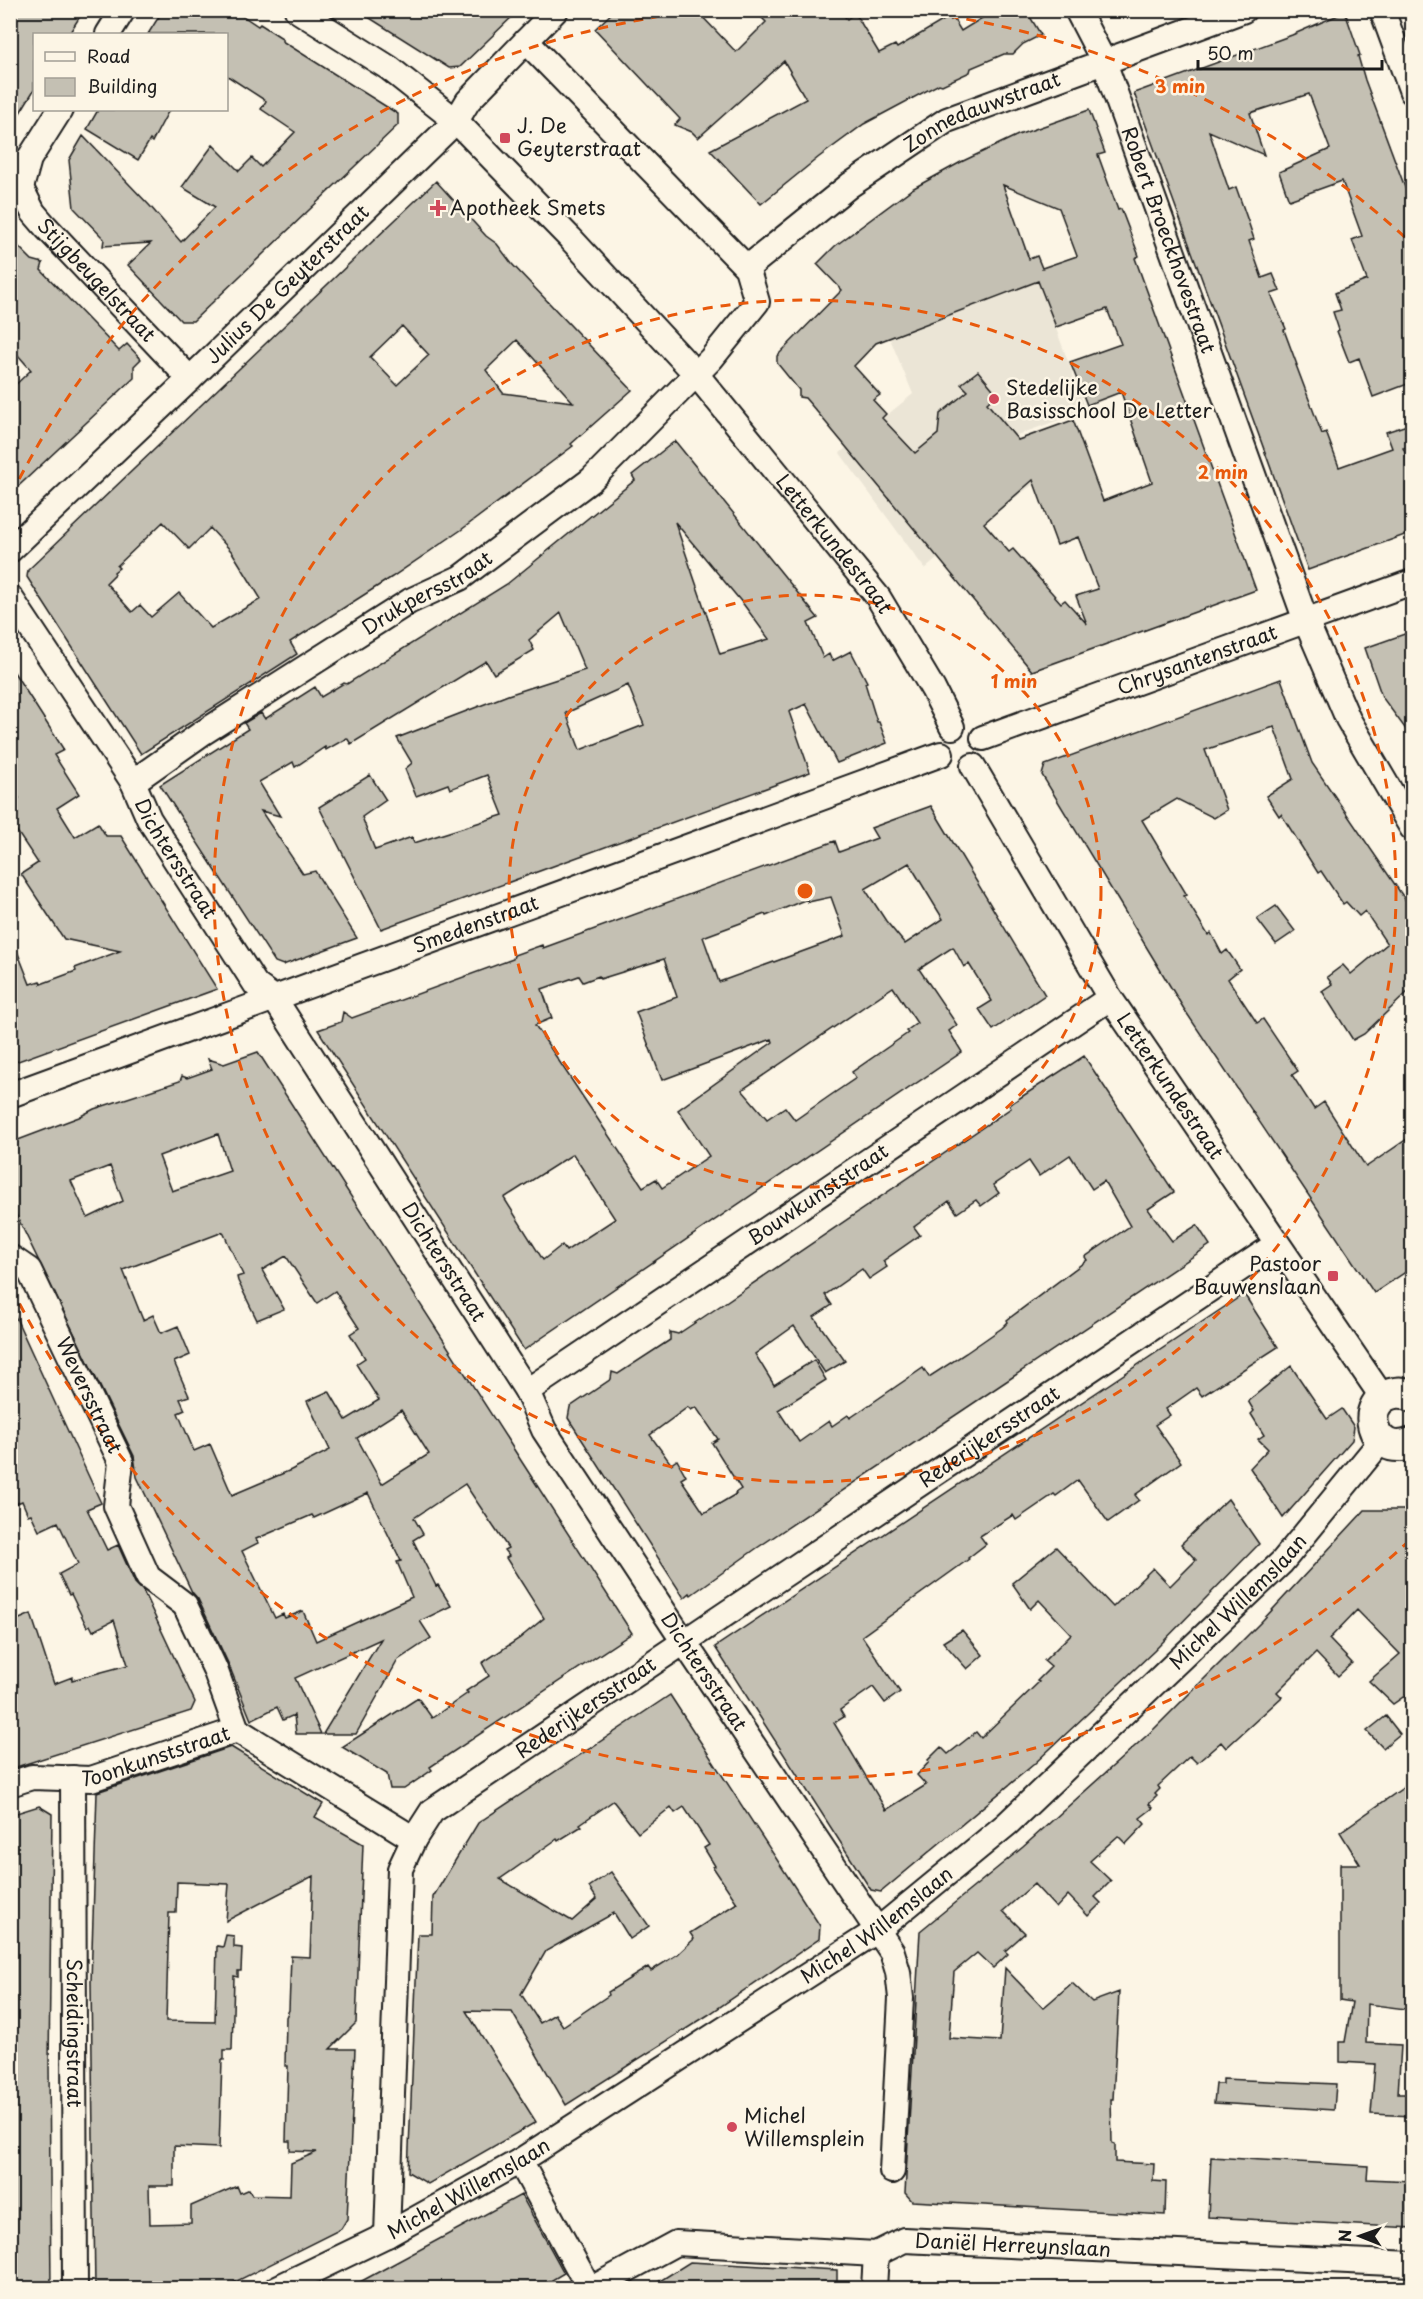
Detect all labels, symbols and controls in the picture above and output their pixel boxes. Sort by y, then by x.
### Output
legend [33,33,228,111]
scale bar [1198,33,1382,71]
text: 50 m [1207,39,1254,66]
text: Road [87,42,131,69]
street label: Zonnedauwstraat [897,63,1064,159]
text: Building [87,72,157,99]
text: 3 min [1155,72,1205,99]
place label: J. De Geyterstraat [517,110,641,163]
street label: Robert Broeckhovestraat [1115,122,1224,357]
marker: J. De Geyterstraat [498,131,512,145]
place label: Apotheek Smets [450,192,605,222]
street label: Julius De Geyterstraat [198,197,375,370]
marker: Apotheek Smets [431,201,445,215]
street label: Stijgbeugelstraat [31,211,163,348]
place label: Stedelijke Basisschool De Letter [1006,372,1212,425]
marker: Stedelijke Basisschool De Letter [987,392,1001,406]
text: 2 min [1198,458,1248,485]
street label: Letterkundestraat [769,467,901,619]
street label: Drukpersstraat [356,543,498,642]
street label: Chrysantenstraat [1113,616,1281,702]
text: 1 min [991,667,1037,694]
street label: Dichtersstraat [128,793,225,924]
centre of rings [795,881,815,901]
street label: Smedenstraat [409,887,542,960]
street label: Letterkundestraat [1110,1006,1232,1165]
street label: Bouwkunststraat [741,1136,894,1252]
street label: Dichtersstraat [395,1196,495,1327]
place label: Pastoor Bauwenslaan [1193,1248,1322,1301]
marker: Pastoor Bauwenslaan [1326,1269,1340,1283]
street label: Weversstraat [49,1332,131,1458]
street label: Rederijkersstraat [913,1378,1065,1494]
street label: Michel Willemslaan [1162,1527,1313,1676]
street label: Dichtersstraat [654,1606,756,1737]
street label: Rederijkersstraat [509,1649,662,1765]
street label: Toonkunststraat [81,1717,234,1793]
street label: Michel Willemslaan [794,1859,959,1990]
street label: Scheidingstraat [60,1958,90,2108]
place label: Michel Willemsplein [744,2100,865,2153]
marker: Michel Willemsplein [725,2120,739,2134]
street label: Michel Willemslaan [381,2130,555,2246]
north arrow [1330,2206,1390,2266]
street label: Daniël Herreynslaan [914,2225,1112,2264]
text: N [1332,2229,1356,2242]

